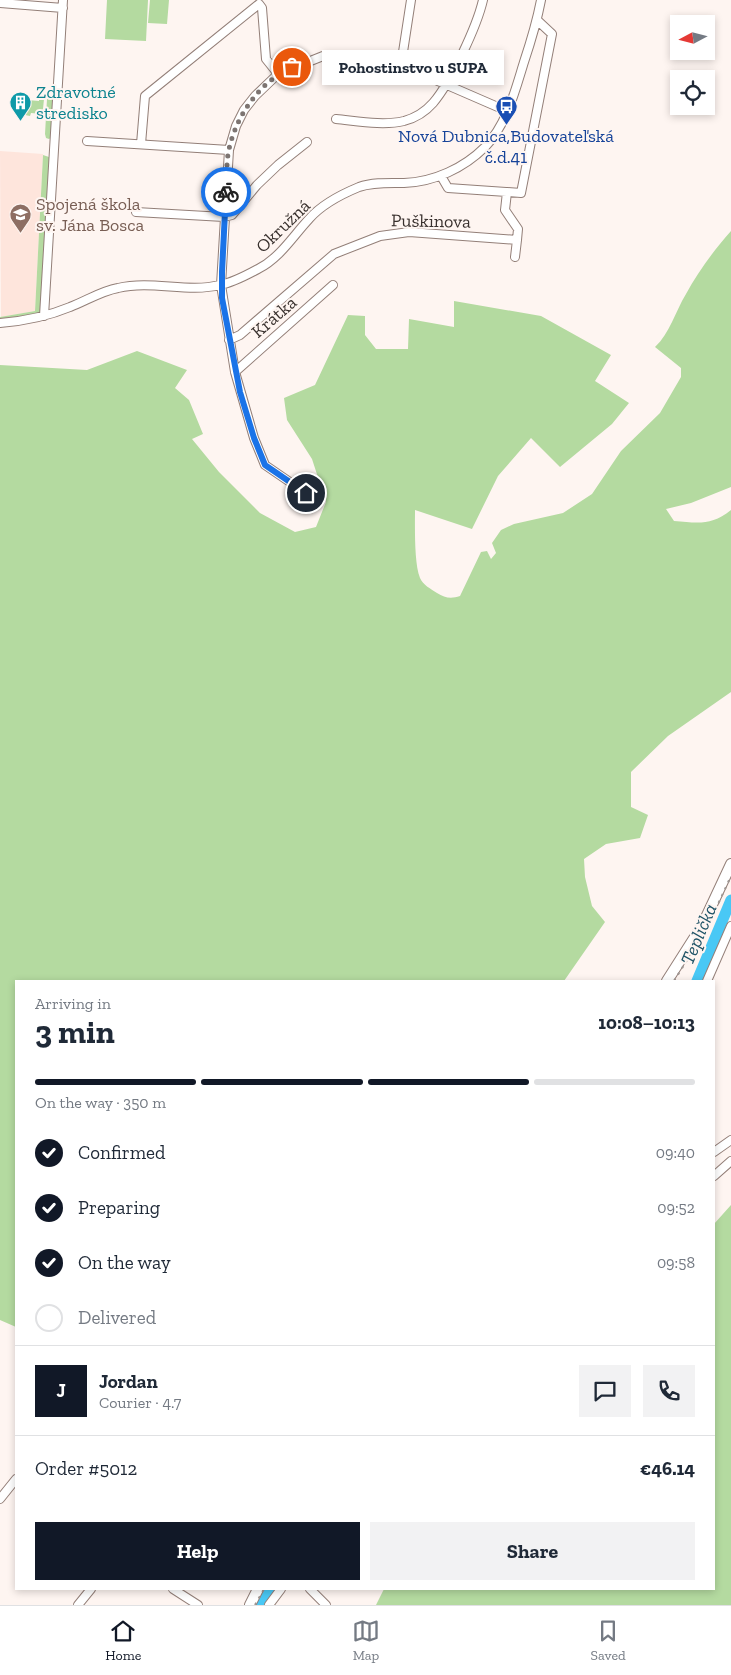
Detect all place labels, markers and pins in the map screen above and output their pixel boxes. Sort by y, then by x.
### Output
pin [271,46,313,88]
callout: Pohostinstvo u SUPA [322,50,504,84]
place label: Zdravotné stredisko [36,81,116,124]
building icon: Zdravotné stredisko [8,90,32,121]
bus stop icon: Nová Dubnica,Budovateľská č.d.41 [494,94,518,125]
place label: Nová Dubnica,Budovateľská č.d.41 [398,125,614,168]
place label: Spojená škola sv. Jána Bosca [36,193,144,236]
school or university icon: Spojená škola sv. Jána Bosca [8,202,32,233]
pin [285,472,327,514]

